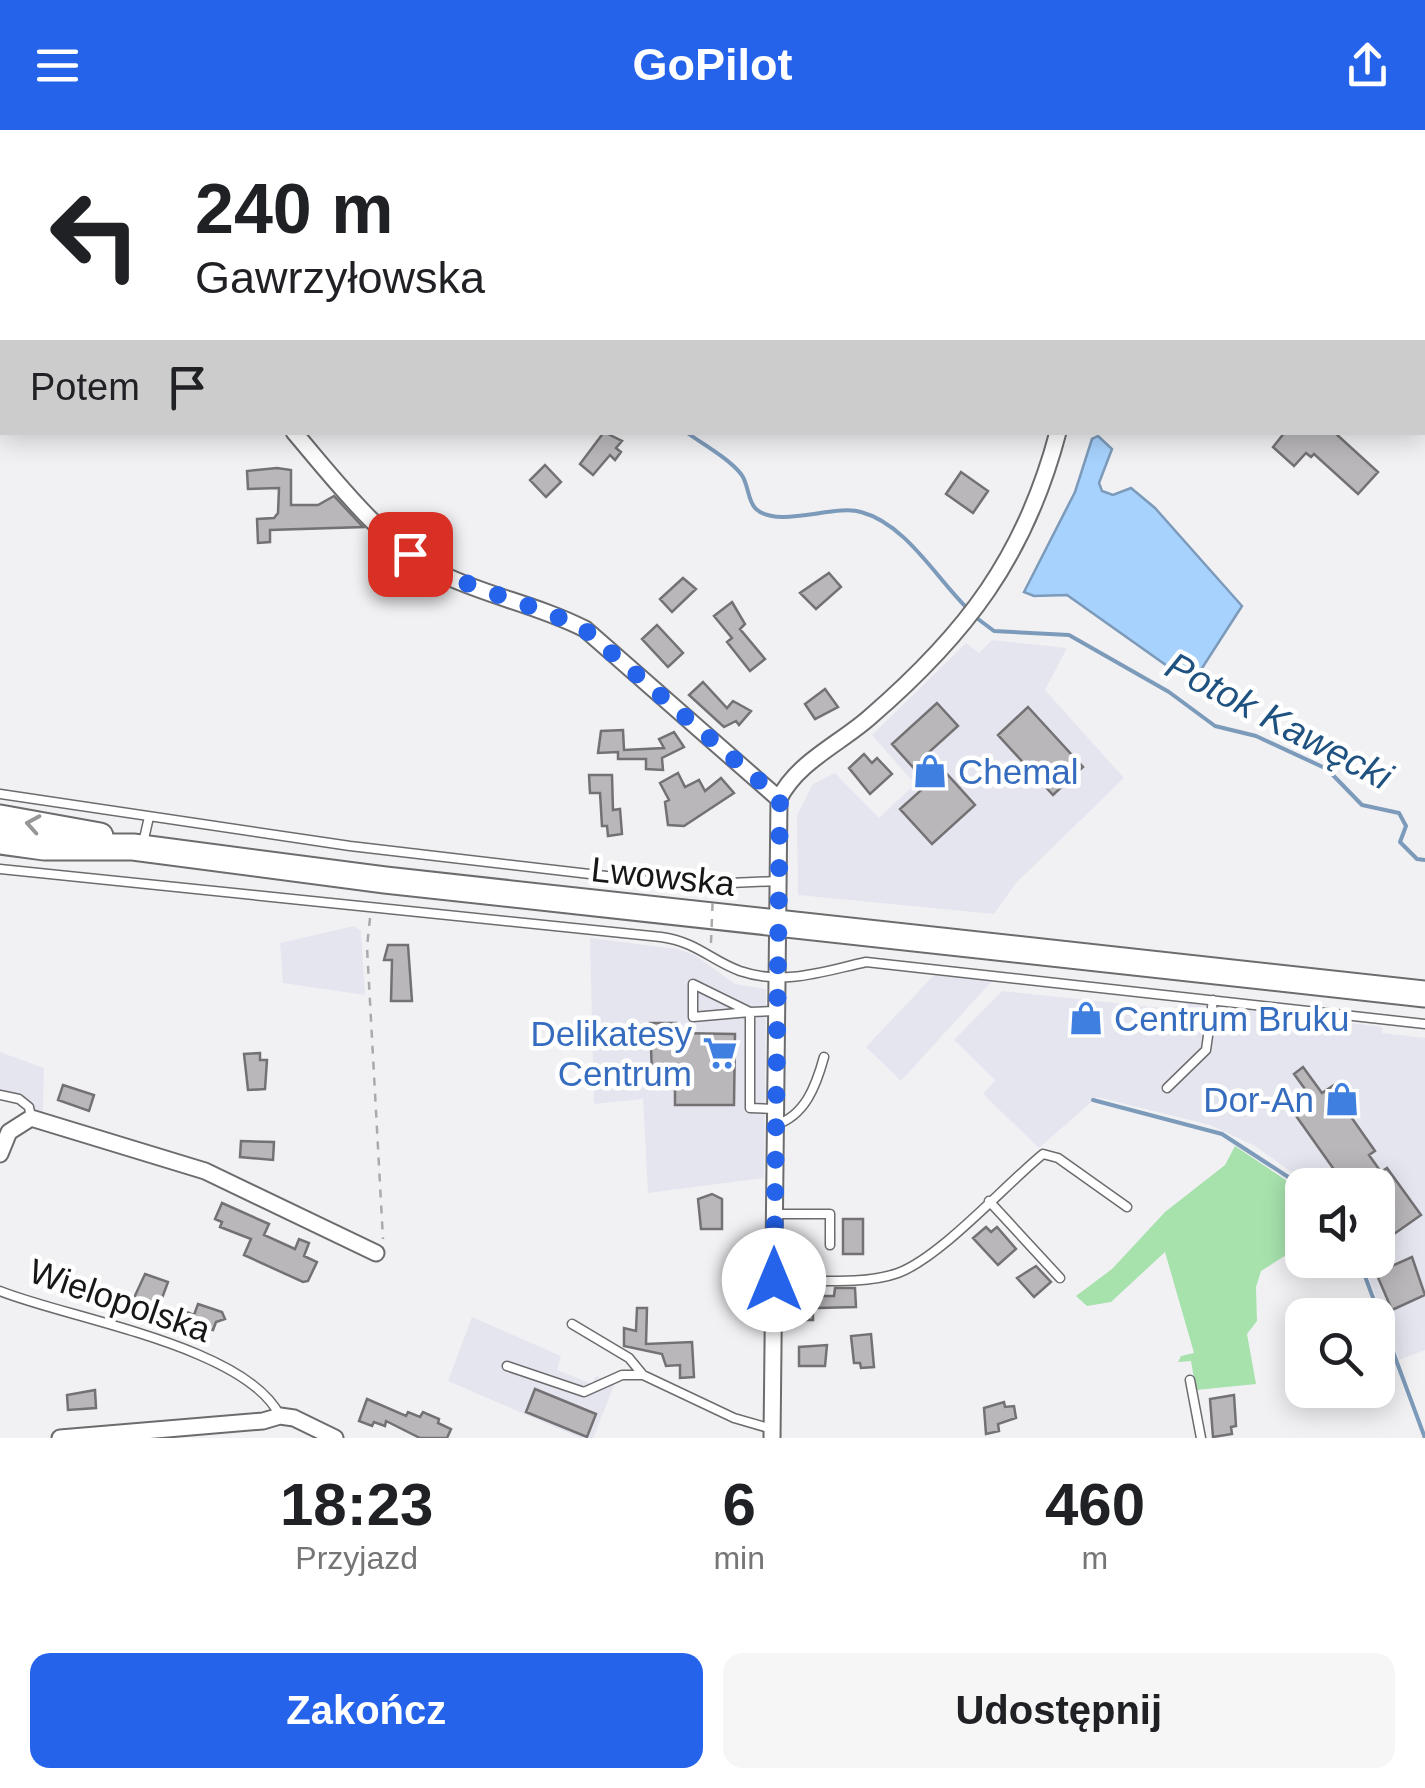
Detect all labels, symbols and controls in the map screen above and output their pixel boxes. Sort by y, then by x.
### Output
icon: menu [30,38,85,93]
icon: share [1340,38,1395,93]
text: GoPilot [633,39,792,90]
icon: left [30,170,160,300]
text: 240 m [195,170,393,248]
text: Gawrzyłowska [195,252,485,303]
icon: arrive [160,360,215,415]
text: Potem [30,366,140,408]
pin [368,512,453,597]
icon: arrive [383,527,438,582]
water label: Potok Kawęcki [1159,644,1400,799]
shop icon: Chemal [911,752,949,790]
place label: Chemal [958,752,1079,791]
one-way arrow [24,814,41,835]
street label: Lwowska [589,849,737,903]
shop icon: Centrum Bruku [1067,999,1105,1037]
place label: Centrum Bruku [1114,999,1349,1038]
place label: Delikatesy Centrum [531,1014,692,1093]
supermarket icon: Delikatesy Centrum [701,1034,739,1072]
place label: Dor-An [1203,1080,1314,1119]
shop icon: Dor-An [1323,1080,1361,1118]
map controls [1285,1168,1395,1408]
button: sound [1285,1168,1395,1278]
position arrow [722,1228,826,1332]
street label: Wielopolska [24,1251,216,1349]
button: search [1285,1298,1395,1408]
text: 18:23 [280,1471,433,1538]
text: 6 [722,1471,756,1538]
text: 460 [1045,1471,1145,1538]
text: Przyjazd [295,1540,418,1576]
text: min [713,1540,765,1576]
text: m [1082,1540,1108,1576]
button: Zakończ [30,1653,703,1768]
button: Udostępnij [723,1653,1395,1768]

